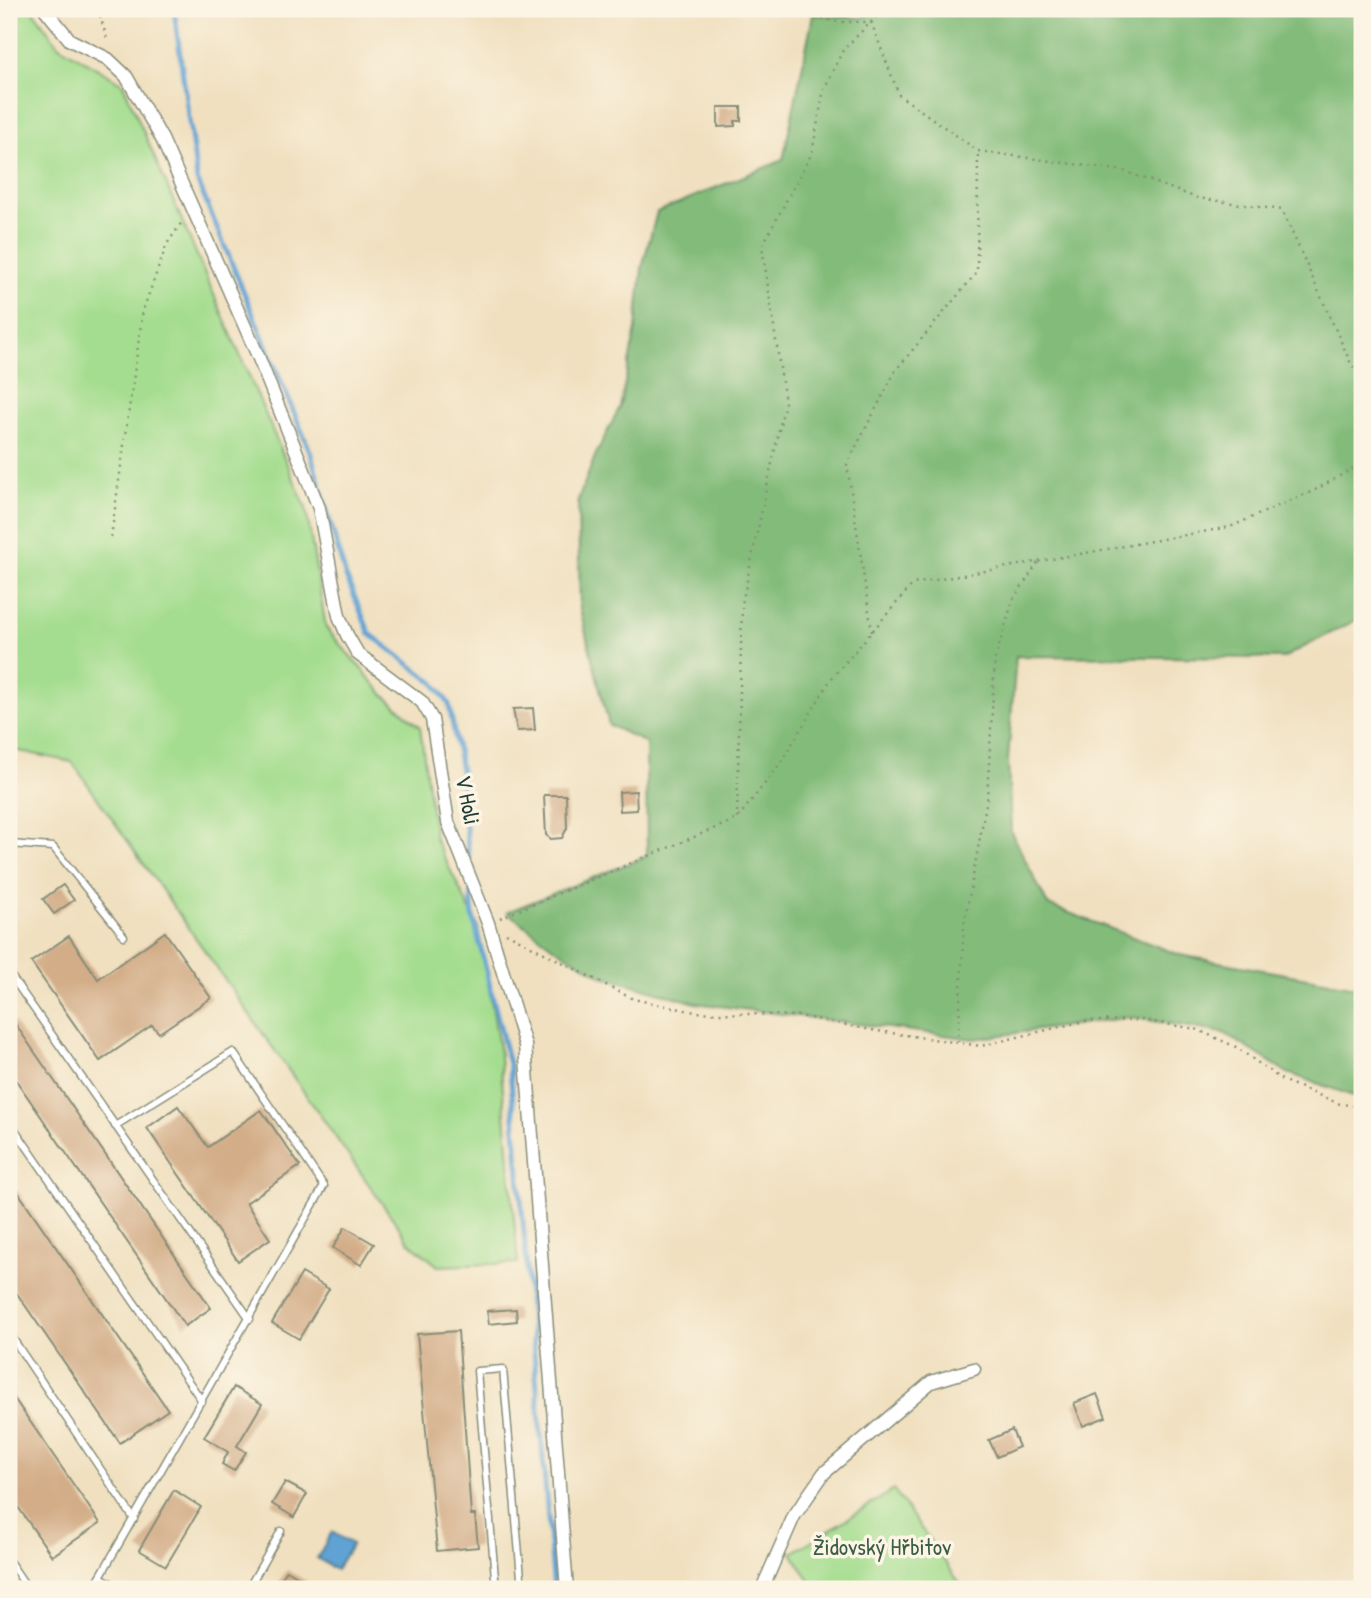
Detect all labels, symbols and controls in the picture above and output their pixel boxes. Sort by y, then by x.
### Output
street label: V Holi [449,773,488,827]
park label: Židovský Hřbitov [813,1531,951,1562]

